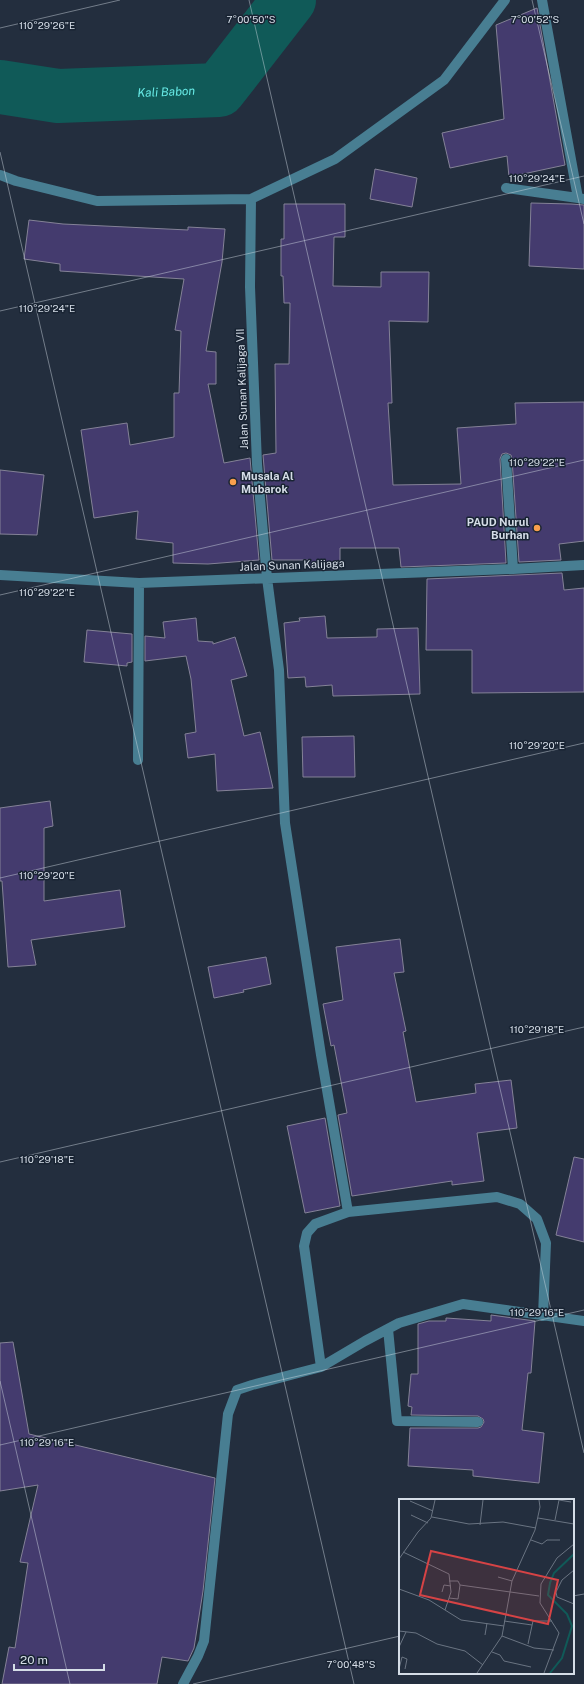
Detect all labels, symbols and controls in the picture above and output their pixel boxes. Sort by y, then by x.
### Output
text: 7°00'50"S [227,13,276,25]
text: 7°00'52"S [511,13,560,25]
text: 110°29'26"E [19,19,75,31]
water label: Kali Babon [137,84,196,100]
text: 110°29'24"E [509,172,565,184]
text: 110°29'24"E [19,302,75,314]
street label: Jalan Sunan Kalijaga VII [234,328,250,450]
text: 110°29'22"E [509,456,565,468]
place label: Musala Al Mubarok [241,470,294,495]
marker: Musala Al Mubarok [228,477,238,487]
place label: PAUD Nurul Burhan [467,516,529,541]
marker: PAUD Nurul Burhan [532,523,542,533]
street label: Jalan Sunan Kalijaga [239,557,345,573]
text: 110°29'22"E [19,586,75,598]
text: 110°29'20"E [509,739,565,751]
text: 110°29'20"E [19,869,75,881]
text: 110°29'18"E [510,1023,564,1035]
text: 110°29'18"E [20,1153,74,1165]
text: 110°29'16"E [510,1306,564,1318]
text: 110°29'16"E [20,1436,74,1448]
inset map [399,1499,574,1674]
scale bar [14,1646,104,1672]
text: 20 m [20,1653,48,1667]
text: 7°00'48"S [326,1658,376,1670]

